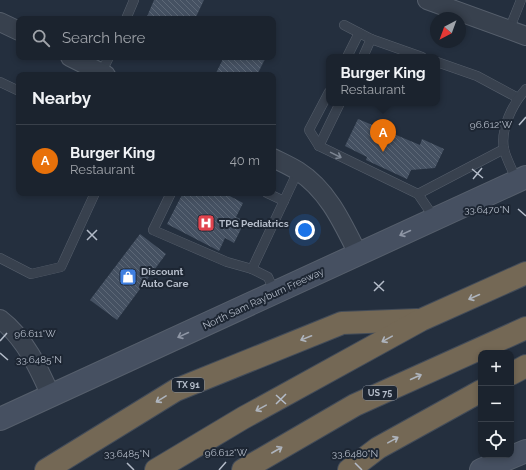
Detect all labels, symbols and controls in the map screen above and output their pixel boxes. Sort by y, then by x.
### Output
north arrow [430,12,466,48]
search box [16,16,276,60]
icon: search [30,27,52,49]
text: Search here [62,29,145,47]
popup [326,54,440,106]
text: Burger King [340,64,426,82]
text: Restaurant [340,82,405,97]
text: Nearby [32,88,91,108]
pin: A [370,119,396,152]
text: 96.612°W [470,119,513,130]
text: Burger King [70,144,155,162]
one-way arrow [330,152,342,159]
text: A [41,153,49,168]
text: 40 m [230,153,260,168]
text: Restaurant [70,162,135,177]
text: 33.6470°N [464,204,510,215]
hospital icon: TPG Pediatrics [196,213,216,233]
place label: TPG Pediatrics [219,218,289,229]
your location [295,220,315,240]
one-way arrow [400,229,412,237]
street label: North Sam Rayburn Freeway [201,265,326,331]
place label: Discount Auto Care [141,266,188,289]
shop icon: Discount Auto Care [118,267,138,287]
one-way arrow [468,294,480,301]
text: 96.611°W [14,328,56,339]
one-way arrow [178,332,190,340]
one-way arrow [300,334,312,342]
one-way arrow [381,335,393,343]
map controls [478,350,514,458]
button: + [478,350,514,386]
text: 33.6485°N [16,354,62,365]
one-way arrow [410,373,422,380]
road number: TX 91 [172,378,204,392]
road number: US 75 [363,386,397,400]
button: − [478,386,514,422]
one-way arrow [155,395,166,404]
one-way arrow [255,405,267,412]
button: locate [478,422,514,458]
one-way arrow [387,436,399,444]
one-way arrow [270,446,282,454]
text: 96.612°W [205,447,248,458]
text: 33.6485°N [104,448,150,459]
text: 33.6480°N [332,448,378,459]

